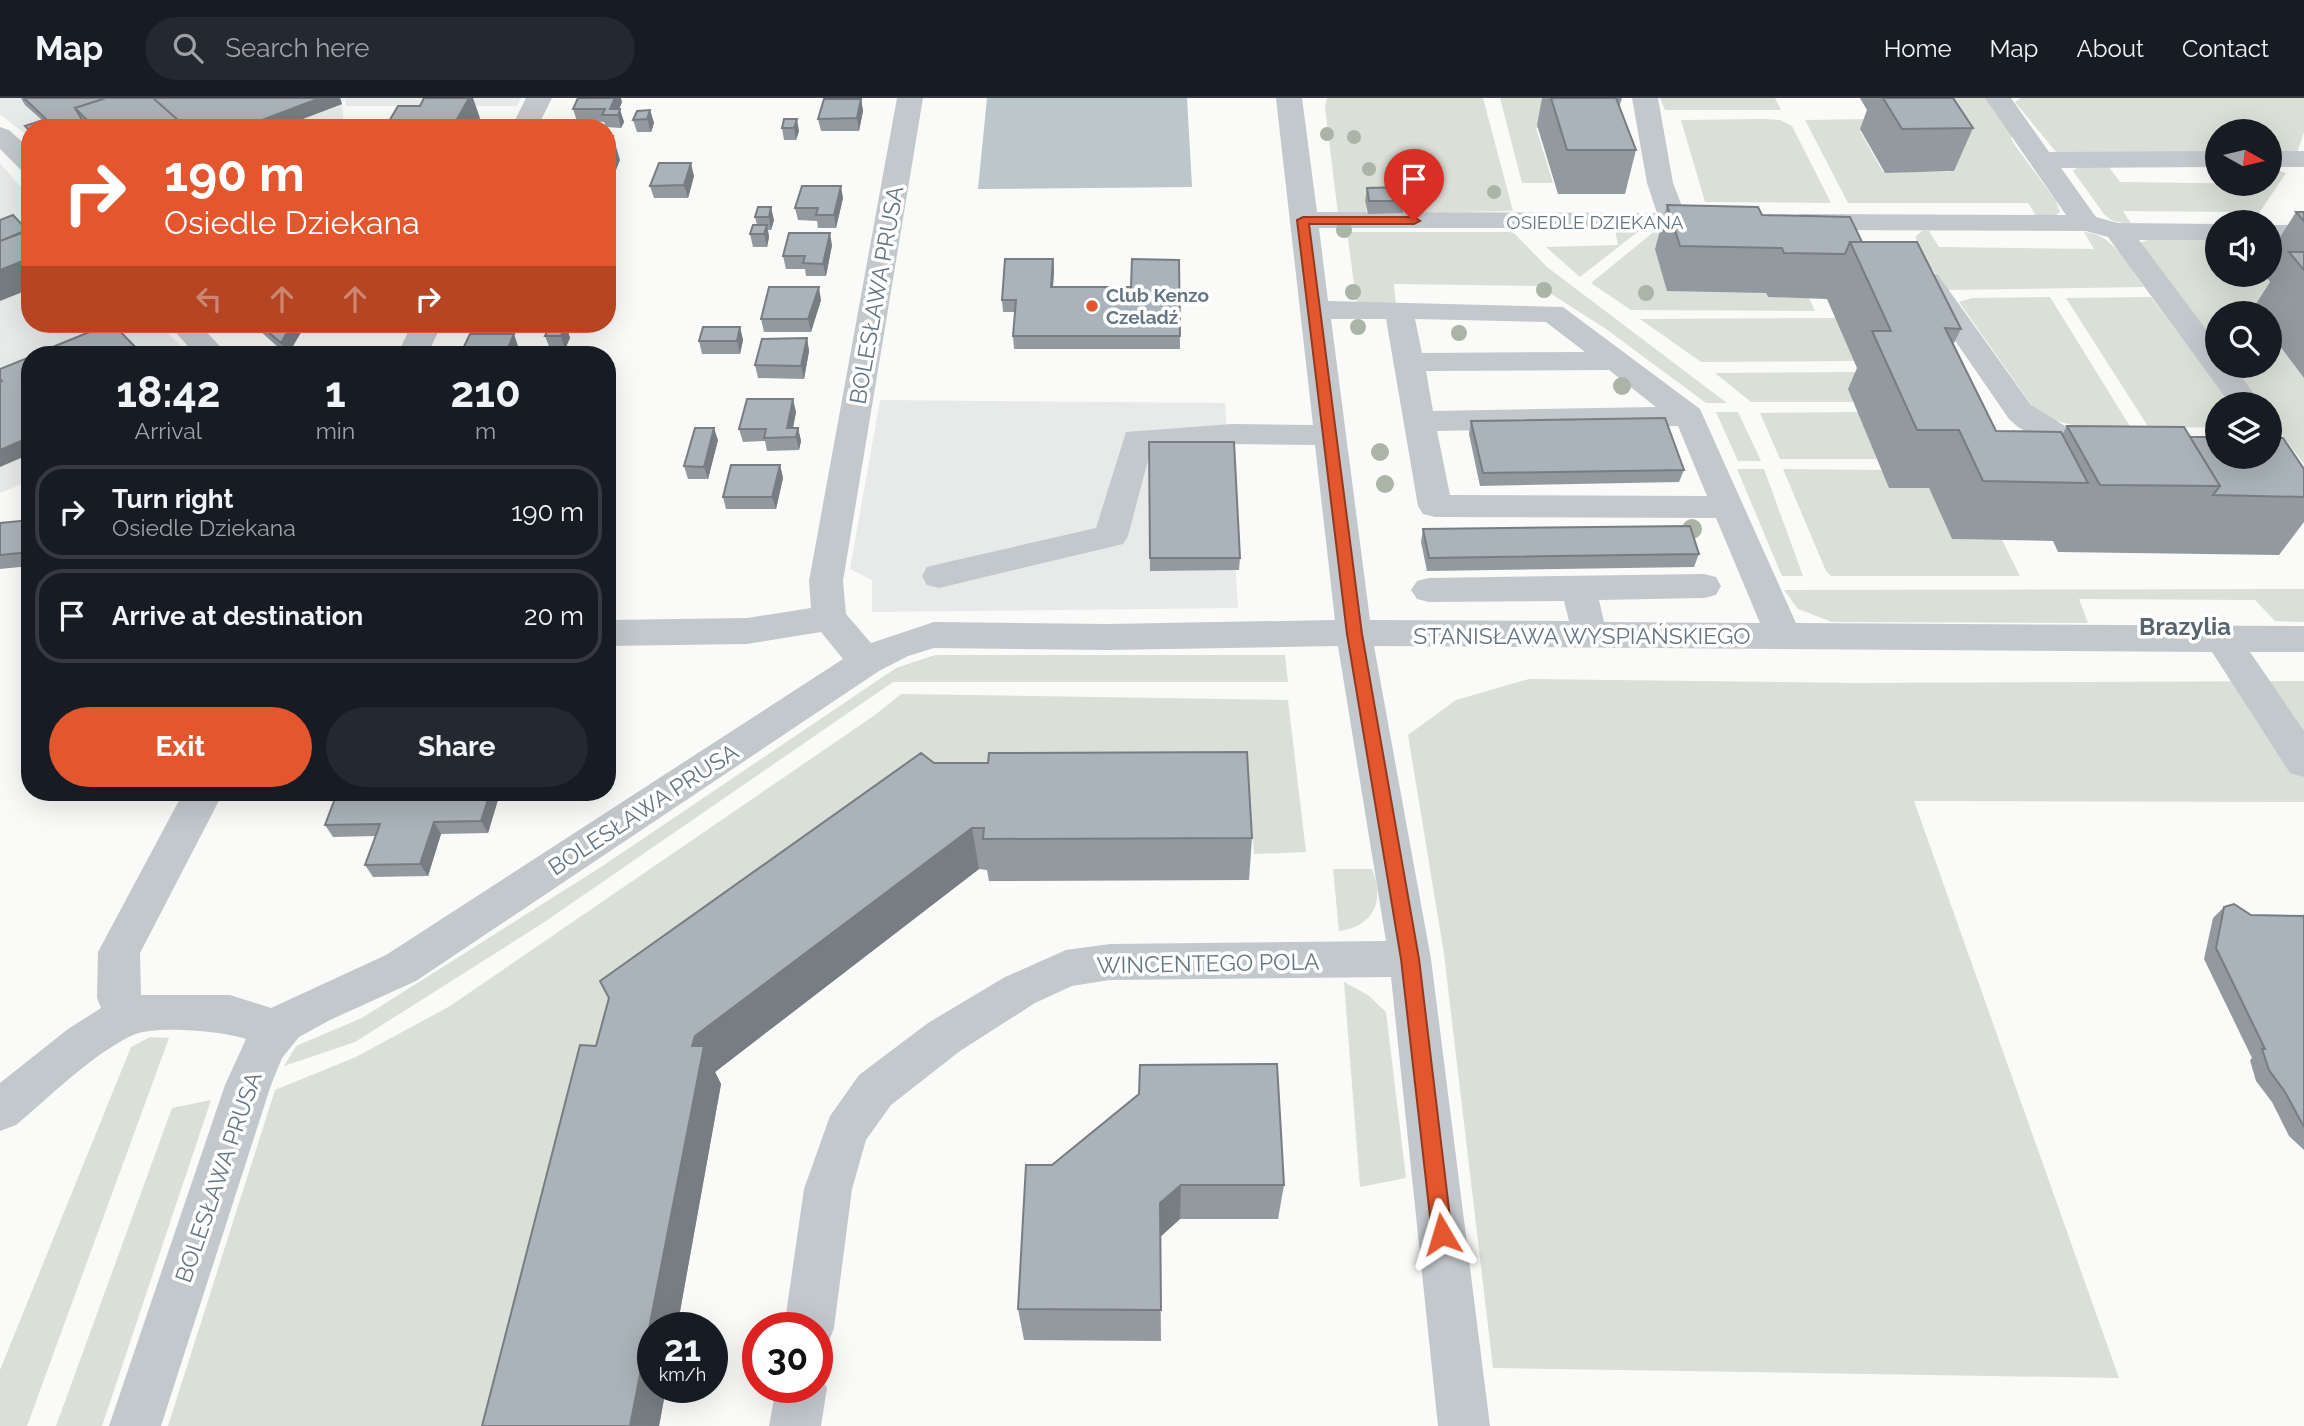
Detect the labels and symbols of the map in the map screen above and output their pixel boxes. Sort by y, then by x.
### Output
north arrow [2205,119,2282,196]
pin [1384,149,1444,221]
street label: BOLESŁAWA PRUSA [844,183,909,406]
street label: OSIEDLE DZIEKANA [1506,211,1684,233]
place label: Club Kenzo Czeladź [1106,284,1209,328]
marker: Club Kenzo Czeladź [1084,298,1100,314]
district label: Brazylia [2139,612,2231,641]
street label: STANISŁAWA WYSPIAŃSKIEGO [1413,622,1751,649]
street label: BOLESŁAWA PRUSA [543,737,743,880]
street label: WINCENTEGO POLA [1096,948,1320,978]
street label: BOLESŁAWA PRUSA [169,1068,267,1286]
position arrow [1405,1197,1479,1271]
speed limit sign: 30 [742,1312,833,1403]

